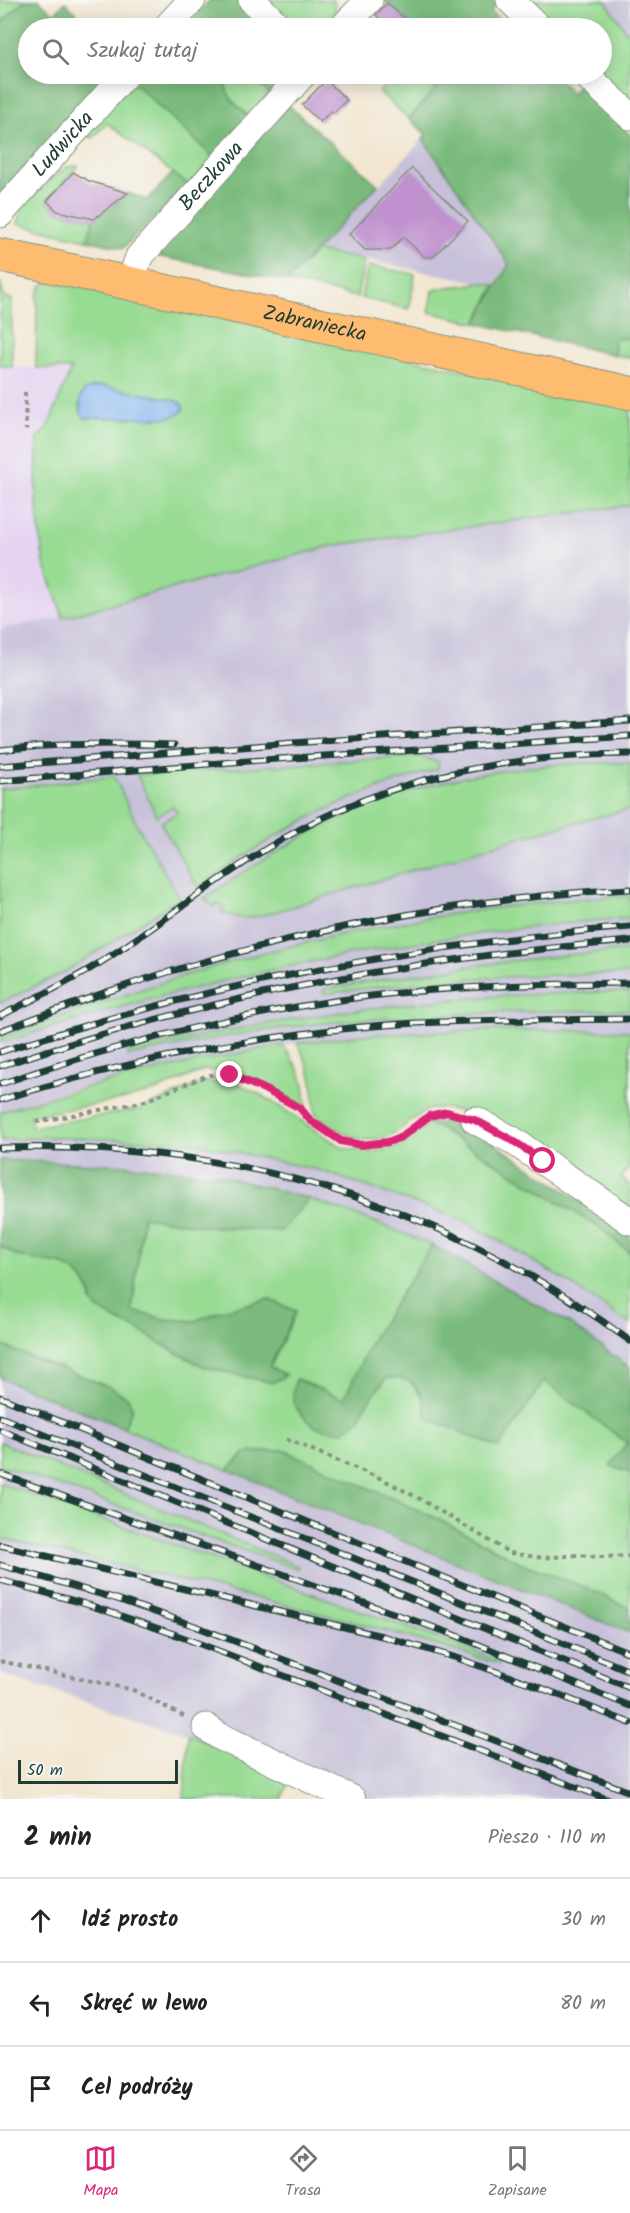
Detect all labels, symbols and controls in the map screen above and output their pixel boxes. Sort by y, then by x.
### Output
search box [18,18,612,84]
text: Szukaj tutaj [87,34,198,69]
icon: search [39,35,72,68]
street label: Ludwicka [24,103,102,185]
street label: Beczkowa [171,134,252,219]
street label: Zabraniecka [259,296,370,351]
route end [216,1061,242,1087]
route start [529,1147,555,1173]
scale bar [18,1757,178,1784]
text: 50 m [27,1758,63,1783]
text: 2 min [24,1817,92,1859]
text: Pieszo · 110 m [488,1822,606,1854]
text: Idź prosto [81,1903,178,1938]
icon: ahead [24,1904,57,1937]
text: 30 m [561,1904,606,1936]
text: Skręć w lewo [81,1987,208,2022]
icon: left [24,1988,57,2021]
text: 80 m [560,1988,606,2020]
text: Cel podróży [81,2071,193,2106]
icon: arrive [24,2072,57,2105]
tab: Mapa [83,2142,119,2203]
tab: Trasa [285,2142,321,2203]
tab: Zapisane [488,2142,547,2203]

